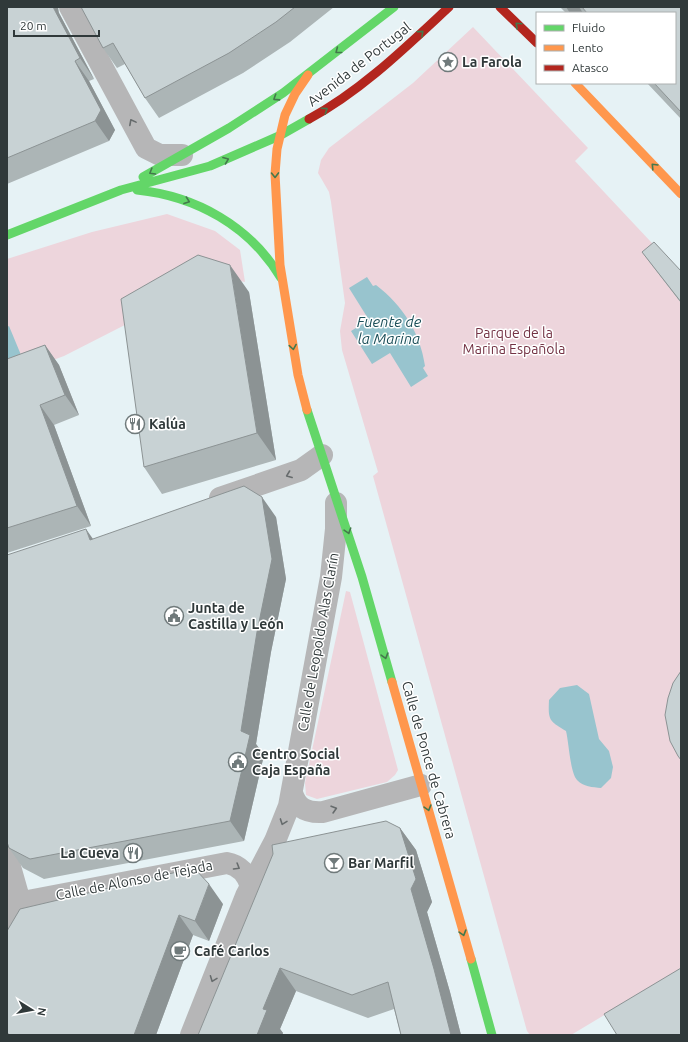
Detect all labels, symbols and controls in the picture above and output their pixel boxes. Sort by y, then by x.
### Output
scale bar [14,12,99,38]
legend [536,12,676,84]
street label: Avenida de Portugal [304,18,414,109]
text: 20 m [20,19,47,32]
text: Fluido [572,21,605,34]
one-way arrow [516,23,523,30]
one-way arrow [417,31,424,38]
text: Lento [572,41,603,54]
one-way arrow [335,47,342,54]
place icon: La Farola [437,51,459,73]
place label: La Farola [462,54,522,70]
text: Atasco [572,61,608,74]
one-way arrow [273,93,280,101]
one-way arrow [321,107,328,115]
one-way arrow [129,119,136,127]
one-way arrow [222,156,229,164]
one-way arrow [651,163,659,171]
one-way arrow [149,167,156,174]
one-way arrow [271,172,279,178]
one-way arrow [183,197,190,205]
water label: Fuente de la Marina [357,313,422,347]
park label: Parque de la Marina Española [463,325,565,357]
one-way arrow [288,344,297,350]
restaurant icon: Kalúa [124,413,146,435]
place label: Kalúa [149,416,186,432]
one-way arrow [285,470,292,478]
one-way arrow [343,527,352,534]
street label: Calle de Leopoldo Alas Clarín [294,551,342,733]
place label: Junta de Castilla y León [188,600,284,632]
public building icon: Junta de Castilla y León [163,605,185,627]
one-way arrow [380,653,388,659]
street label: Calle de Ponce de Cabrera [399,679,459,841]
place label: Centro Social Caja España [252,746,340,778]
public building icon: Centro Social Caja España [227,751,249,773]
one-way arrow [331,805,338,814]
one-way arrow [423,805,431,811]
one-way arrow [280,818,288,825]
restaurant icon: La Cueva [122,842,144,864]
place label: La Cueva [60,845,119,861]
bar icon: Bar Marfil [323,852,345,874]
place label: Bar Marfil [348,855,414,871]
street label: Calle de Alonso de Tejada [54,857,214,903]
one-way arrow [233,862,240,870]
one-way arrow [458,929,467,936]
cafe icon: Café Carlos [169,940,191,962]
place label: Café Carlos [194,943,270,959]
one-way arrow [210,975,218,982]
north arrow [12,990,52,1030]
text: N [35,1007,48,1017]

